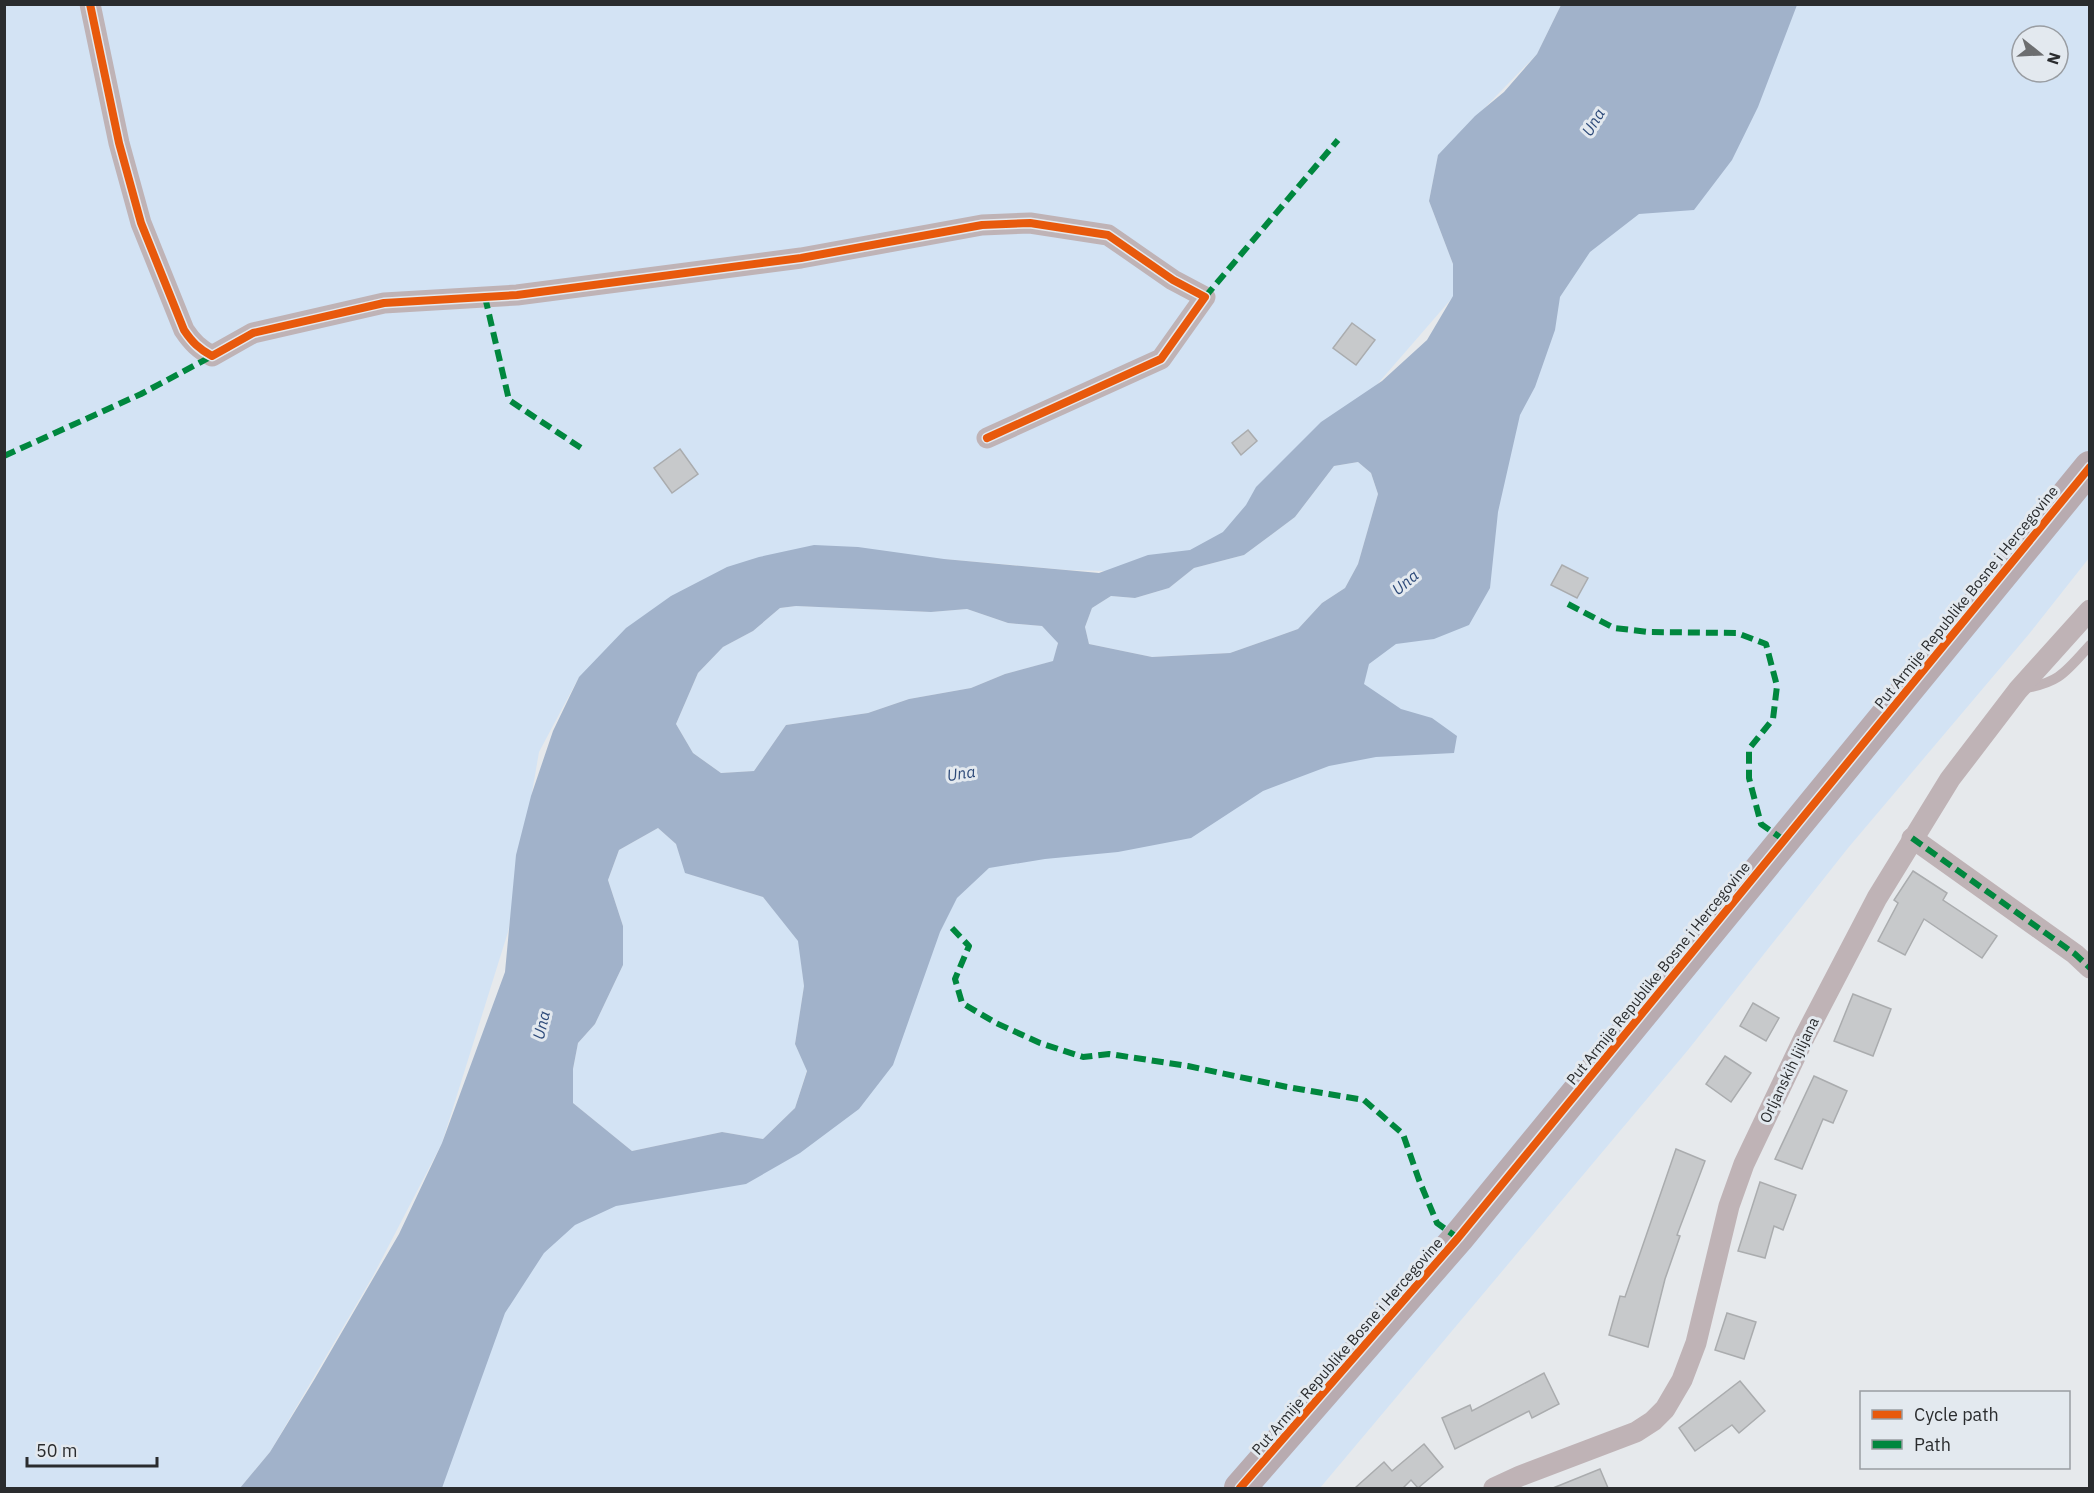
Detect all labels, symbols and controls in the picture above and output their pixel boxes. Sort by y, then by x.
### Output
north arrow [2010,24,2070,84]
text: N [2043,50,2066,67]
water label: Una [1577,104,1609,140]
street label: Put Armije Republike Bosne i Hercegovine [1870,482,2062,712]
water label: Una [1388,565,1422,599]
water label: Una [945,761,977,785]
street label: Put Armije Republike Bosne i Hercegovine [1562,858,1754,1088]
water label: Una [528,1009,554,1041]
street label: Orljanskih ljiljana [1755,1014,1823,1126]
street label: Put Armije Republike Bosne i Hercegovine [1247,1233,1447,1459]
legend [1860,1391,2070,1469]
text: Cycle path [1914,1403,1999,1426]
scale bar [27,1430,158,1468]
text: Path [1914,1433,1951,1456]
text: 50 m [36,1439,78,1462]

